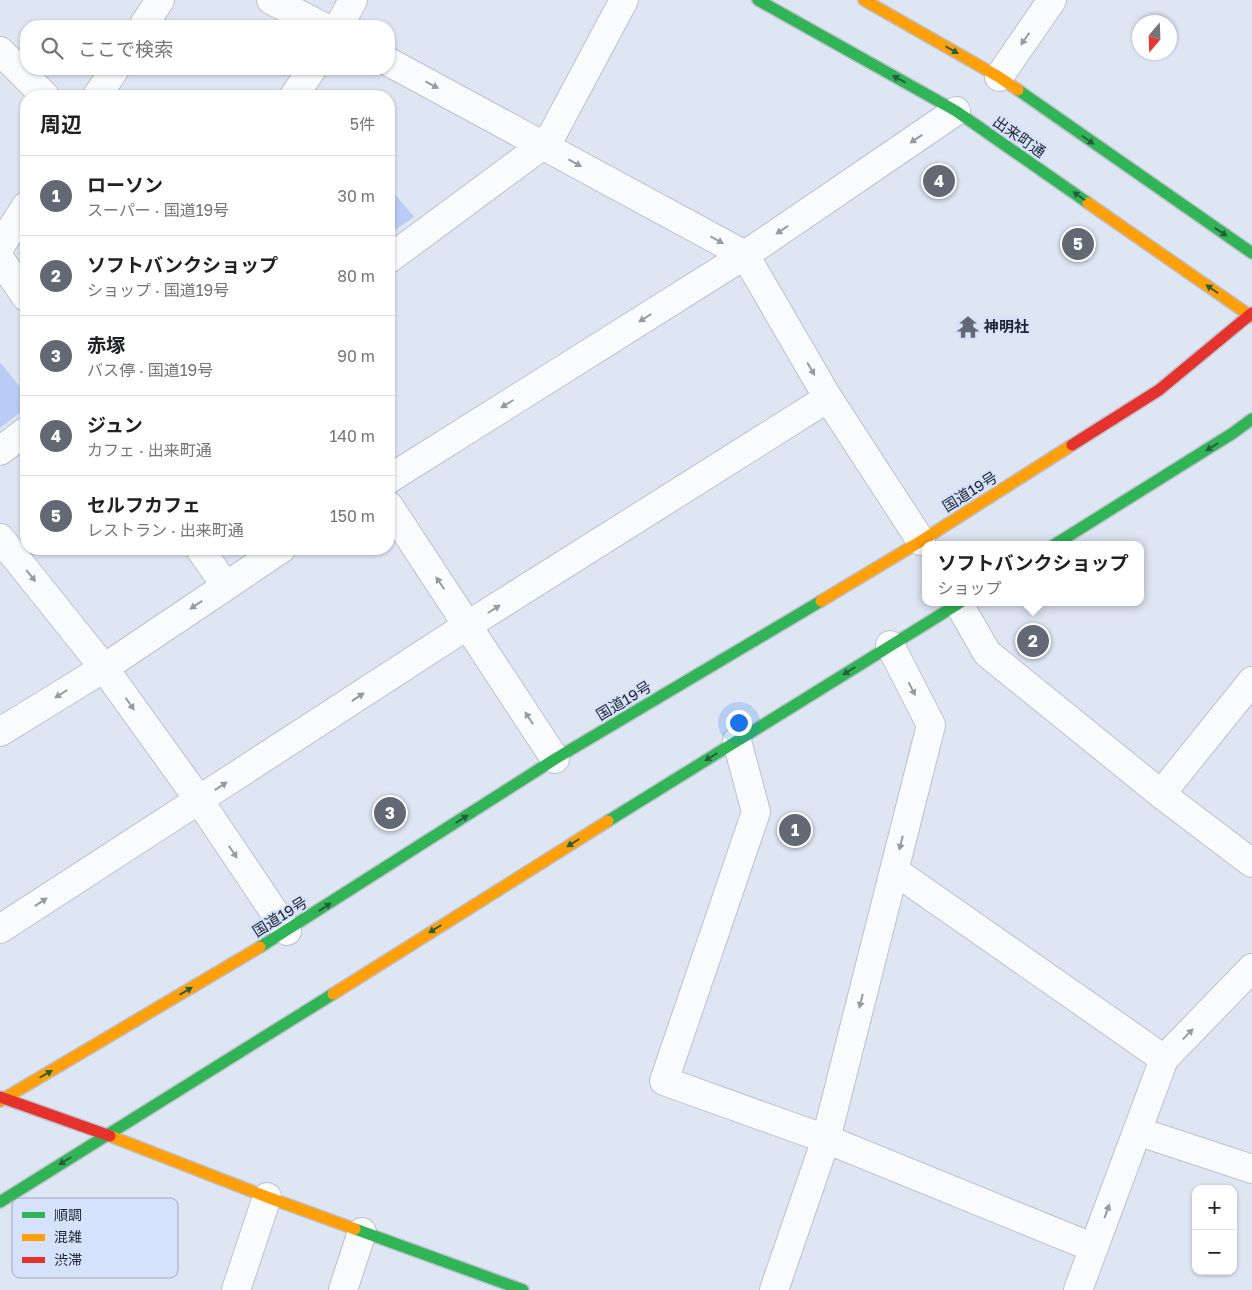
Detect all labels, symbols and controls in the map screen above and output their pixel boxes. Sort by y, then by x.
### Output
north arrow [1132,15,1177,60]
search box [20,20,395,75]
one-way arrow [1020,32,1030,45]
icon: search [38,34,66,62]
text: ここで検索 [78,37,173,60]
one-way arrow [945,46,959,55]
one-way arrow [891,75,906,83]
one-way arrow [424,81,439,89]
text: 周辺 [40,111,82,137]
street label: 出来町通 [990,112,1049,161]
text: 5件 [350,114,375,134]
one-way arrow [909,134,923,144]
one-way arrow [1081,135,1095,145]
one-way arrow [568,158,581,167]
pin: 4 [923,162,955,200]
text: ローソン [87,173,163,196]
text: 1 [52,186,60,206]
text: 30 m [338,186,375,206]
one-way arrow [1072,191,1085,201]
text: スーパー · 国道19号 [87,200,229,220]
one-way arrow [775,225,789,235]
pin: 5 [1062,225,1094,263]
one-way arrow [1214,227,1228,237]
one-way arrow [711,236,724,245]
text: ソフトバンクショップ [87,253,278,276]
text: 2 [51,266,61,286]
text: 80 m [337,266,375,286]
text: ショップ · 国道19号 [87,280,229,300]
one-way arrow [1205,284,1219,294]
one-way arrow [638,313,652,323]
temple icon: 神明社 [955,314,981,340]
place label: 神明社 [983,317,1029,335]
text: 赤塚 [87,333,125,356]
text: 3 [51,346,61,366]
text: 90 m [337,346,375,366]
text: バス停 · 国道19号 [87,360,213,380]
one-way arrow [807,362,816,375]
one-way arrow [501,400,514,409]
text: ジュン [87,413,143,436]
text: 4 [51,426,61,446]
text: 140 m [329,426,375,446]
text: カフェ · 出来町通 [87,440,212,460]
one-way arrow [1205,442,1218,451]
street label: 国道19号 [939,467,1000,515]
text: セルフカフェ [87,493,201,516]
text: 5 [51,506,61,526]
text: 150 m [330,506,375,526]
text: レストラン · 出来町通 [87,520,244,540]
popup [922,541,1144,606]
text: ソフトバンクショップ [938,551,1128,574]
one-way arrow [25,569,36,582]
one-way arrow [435,576,445,589]
text: ショップ [938,578,1002,598]
one-way arrow [190,600,203,610]
one-way arrow [488,604,501,614]
pin: 2 [1017,622,1049,660]
one-way arrow [842,667,855,676]
street label: 国道19号 [593,677,654,724]
one-way arrow [908,682,916,696]
one-way arrow [54,690,68,699]
one-way arrow [351,692,364,702]
one-way arrow [125,697,135,711]
your location [726,710,752,736]
one-way arrow [524,712,534,725]
one-way arrow [704,752,717,762]
one-way arrow [215,781,228,790]
pin: 3 [374,794,406,832]
pin: 1 [779,811,811,849]
one-way arrow [455,815,469,824]
one-way arrow [897,836,905,851]
one-way arrow [566,839,580,848]
one-way arrow [229,845,238,858]
street label: 国道19号 [249,892,310,940]
one-way arrow [34,898,48,907]
one-way arrow [318,902,332,911]
one-way arrow [429,925,442,934]
one-way arrow [179,986,193,995]
one-way arrow [857,993,865,1008]
one-way arrow [1182,1028,1194,1040]
one-way arrow [40,1069,53,1078]
one-way arrow [59,1156,72,1165]
map controls [1192,1185,1237,1275]
button: + [1192,1185,1237,1230]
legend [12,1198,178,1278]
one-way arrow [1104,1204,1111,1219]
text: 順調 [54,1206,82,1223]
text: 混雑 [54,1228,82,1245]
button: − [1192,1230,1237,1275]
text: 渋滞 [54,1251,82,1268]

